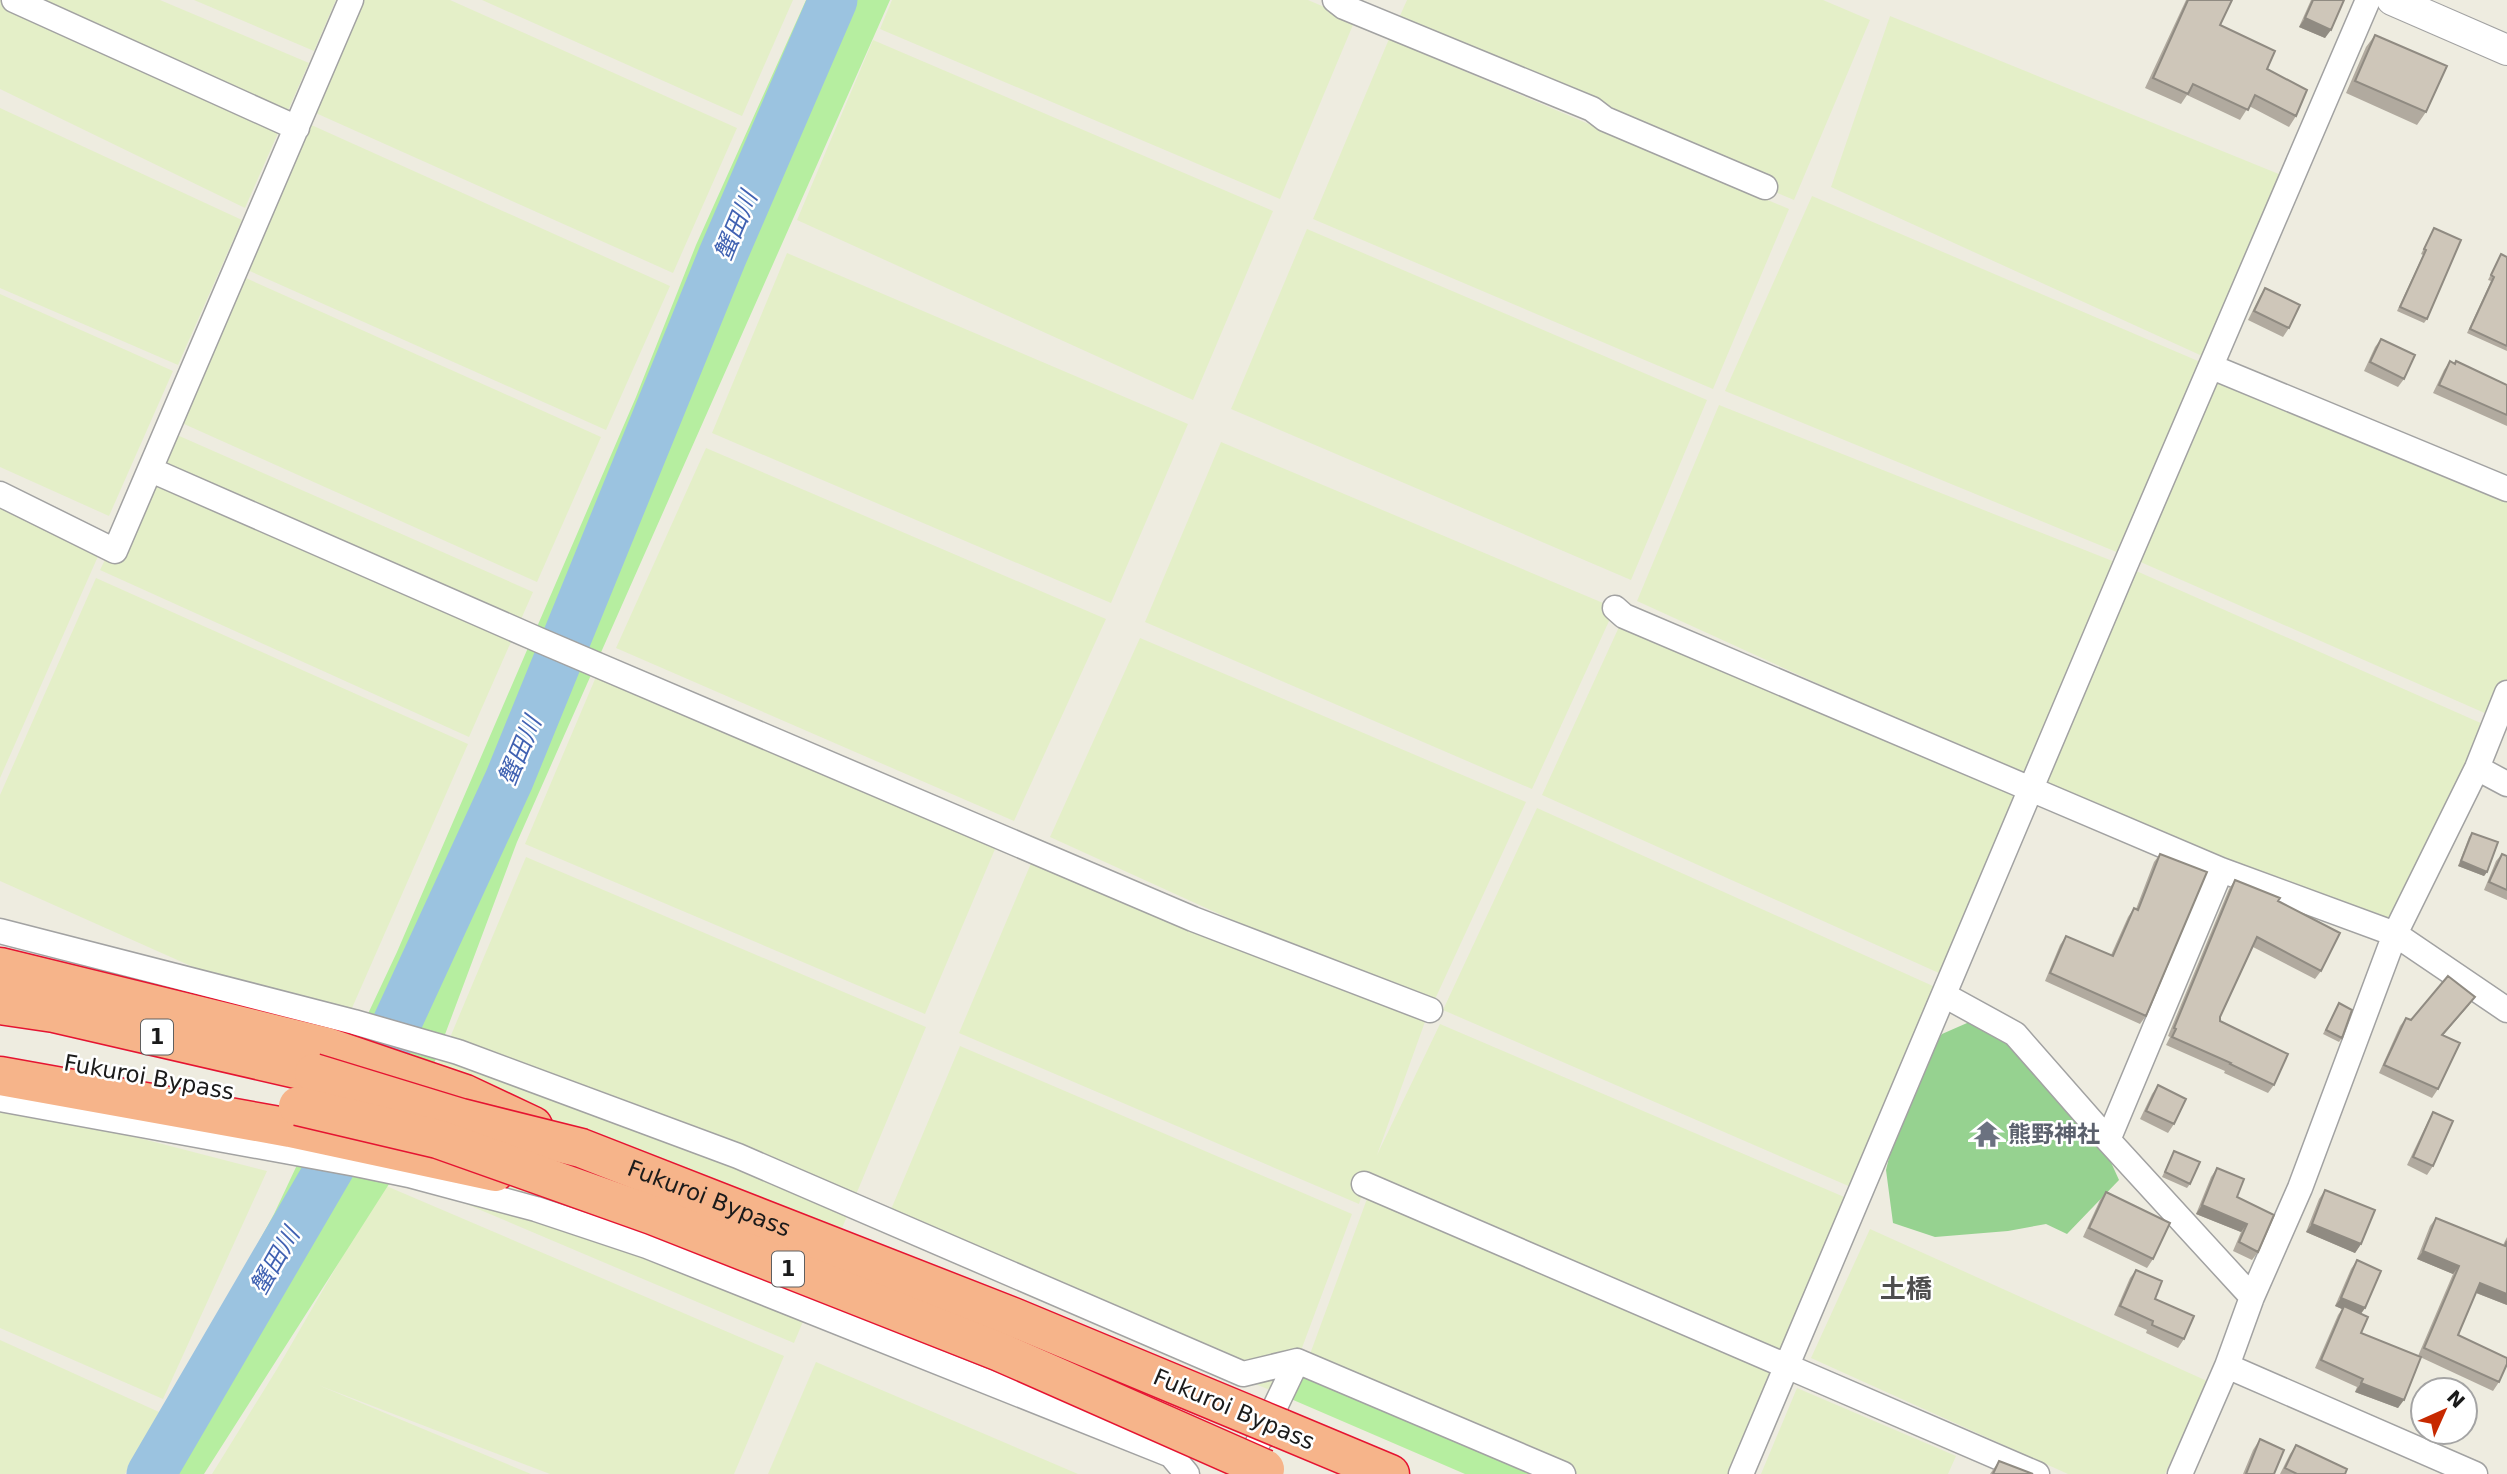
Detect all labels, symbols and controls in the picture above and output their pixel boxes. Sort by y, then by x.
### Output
water label: 蟹田川 [709,185,764,265]
water label: 蟹田川 [493,710,548,790]
road number: 1 [141,1020,173,1054]
street label: Fukuroi Bypass [62,1049,236,1105]
temple icon: 熊野神社 [1972,1119,2002,1149]
place label: 熊野神社 [2008,1121,2100,1147]
street label: Fukuroi Bypass [624,1155,794,1242]
water label: 蟹田川 [245,1220,307,1299]
road number: 1 [772,1252,804,1286]
district label: 土橋 [1880,1274,1932,1304]
street label: Fukuroi Bypass [1150,1363,1318,1455]
north arrow [2409,1376,2479,1446]
text: N [2443,1386,2469,1412]

